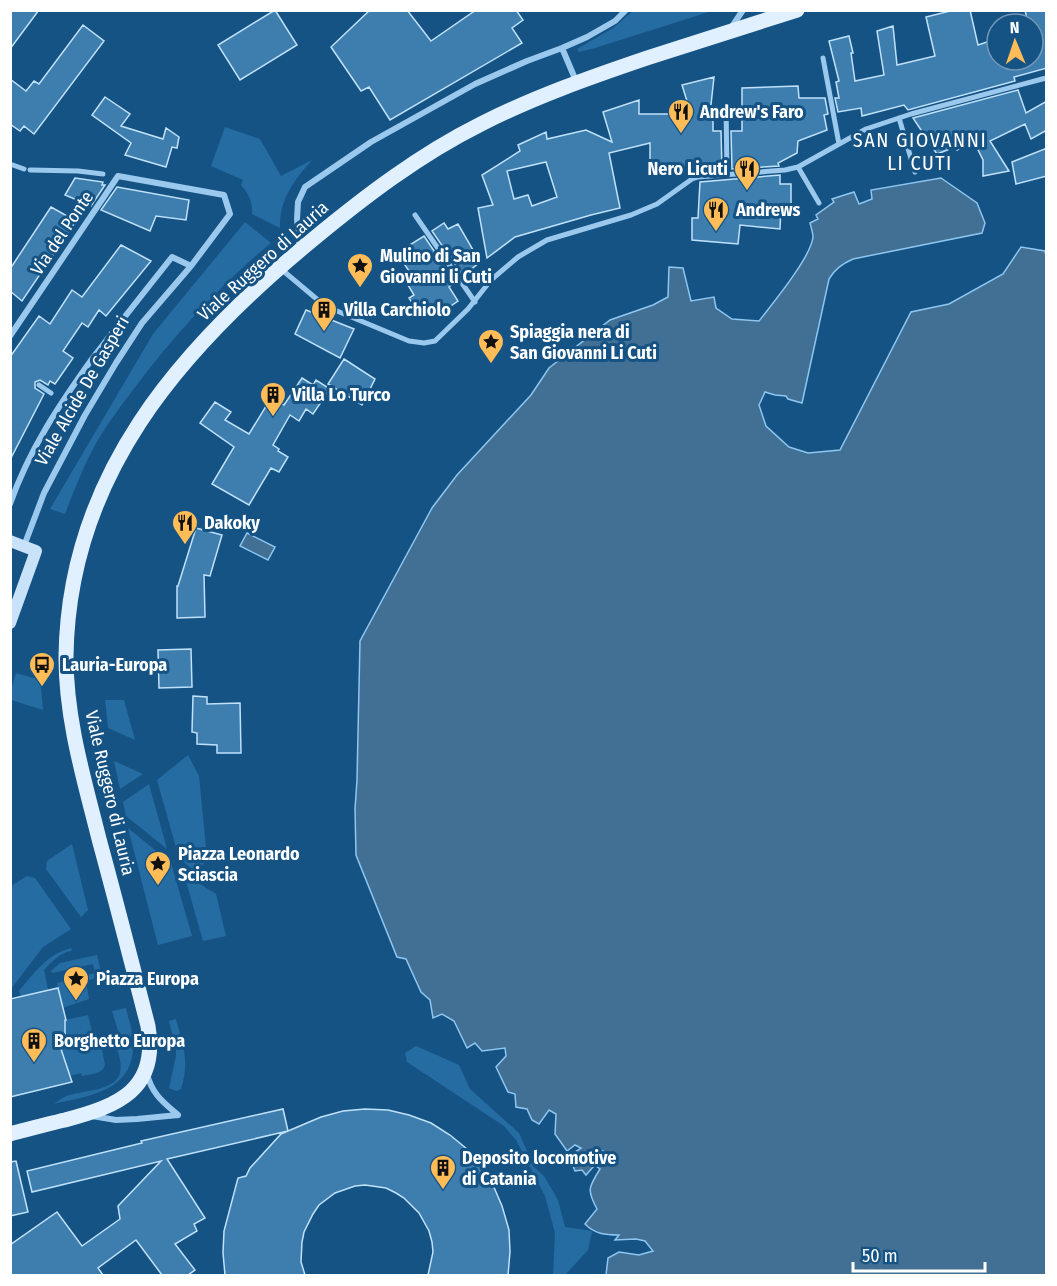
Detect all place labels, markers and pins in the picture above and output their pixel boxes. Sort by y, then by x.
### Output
restaurant icon: Andrew's Faro [666,97,696,135]
place label: Andrew's Faro [699,101,804,123]
restaurant icon: Nero Licuti [732,154,762,192]
place label: Nero Licuti [648,158,728,180]
restaurant icon: Andrews [701,195,731,233]
place label: Andrews [735,199,801,221]
place label: Mulino di San Giovanni li Cuti [380,245,492,288]
place icon: Mulino di San Giovanni li Cuti [345,251,375,289]
building icon: Villa Carchiolo [309,295,339,333]
place label: Villa Carchiolo [343,299,451,321]
place label: Spiaggia nera di San Giovanni Li Cuti [510,321,657,364]
place icon: Spiaggia nera di San Giovanni Li Cuti [476,327,506,365]
building icon: Villa Lo Turco [258,380,288,418]
place label: Villa Lo Turco [291,384,391,406]
restaurant icon: Dakoky [170,508,200,546]
place label: Dakoky [204,512,260,534]
bus stop icon: Lauria-Europa [27,650,57,688]
place label: Lauria-Europa [62,654,167,676]
place label: Piazza Leonardo Sciascia [178,843,300,886]
place icon: Piazza Leonardo Sciascia [143,849,173,887]
place icon: Piazza Europa [61,964,91,1002]
place label: Piazza Europa [96,968,199,990]
building icon: Borghetto Europa [19,1026,49,1064]
place label: Borghetto Europa [54,1030,185,1052]
place label: Deposito locomotive di Catania [462,1147,616,1190]
building icon: Deposito locomotive di Catania [428,1153,458,1191]

